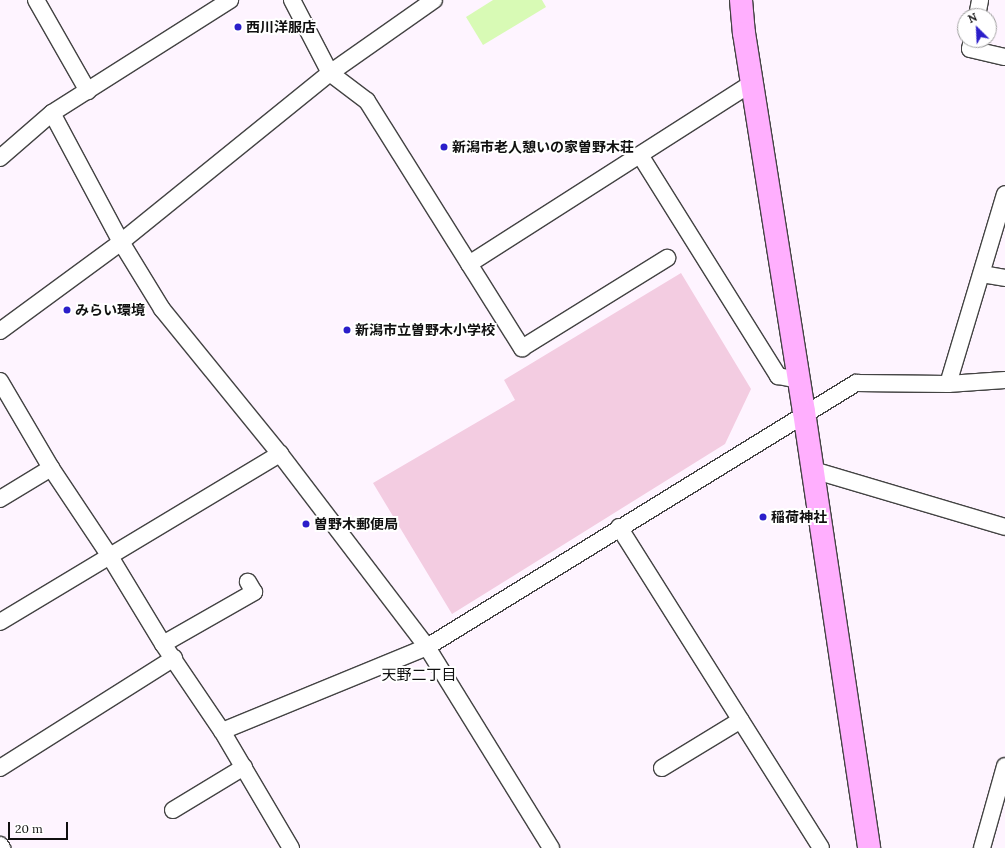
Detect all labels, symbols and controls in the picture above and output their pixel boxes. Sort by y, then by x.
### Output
north arrow [957,8,997,48]
text: N [966,10,979,26]
place label: 西川洋服店 [246,19,316,35]
marker: 西川洋服店 [233,22,243,32]
place label: 新潟市老人憩いの家曽野木荘 [452,139,634,155]
marker: 新潟市老人憩いの家曽野木荘 [439,142,449,152]
place label: みらい環境 [75,302,145,318]
marker: みらい環境 [62,305,72,315]
place label: 新潟市立曽野木小学校 [355,322,495,338]
marker: 新潟市立曽野木小学校 [342,325,352,335]
place label: 稲荷神社 [771,509,827,525]
marker: 稲荷神社 [758,512,768,522]
place label: 曽野木郵便局 [314,516,398,532]
marker: 曽野木郵便局 [301,519,311,529]
district label: 天野二丁目 [382,666,456,684]
scale bar [10,814,70,840]
text: 20 m [15,821,43,836]

